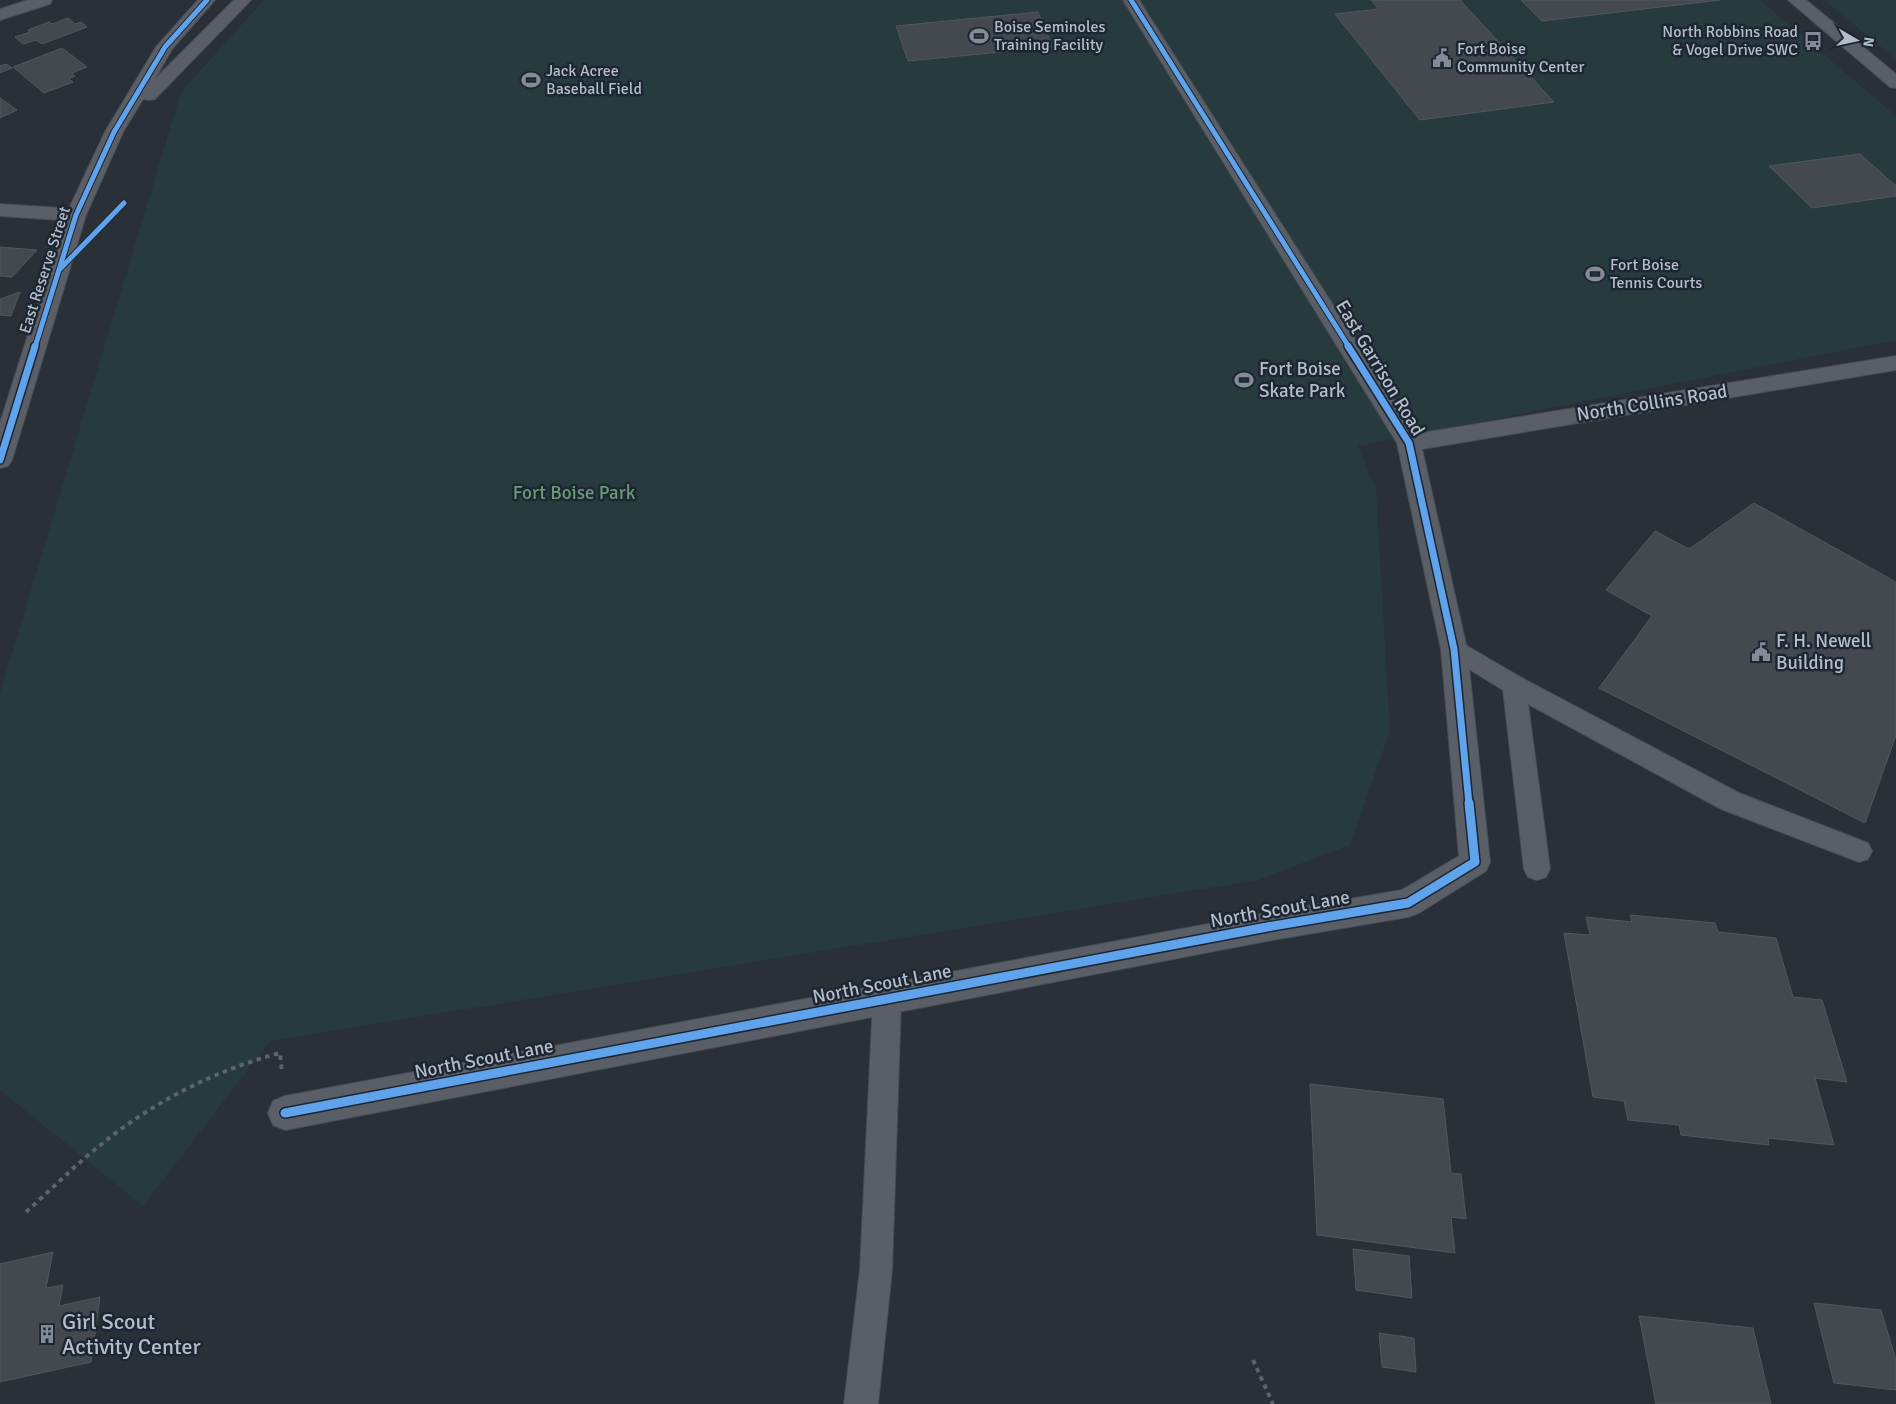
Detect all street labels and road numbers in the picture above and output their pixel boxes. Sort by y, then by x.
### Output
street label: East Reserve Street [15,204,75,336]
street label: East Garrison Road [1330,296,1430,440]
street label: North Collins Road [1575,379,1729,427]
street label: North Scout Lane [1208,885,1352,933]
street label: North Scout Lane [810,959,954,1009]
street label: North Scout Lane [412,1034,556,1084]

